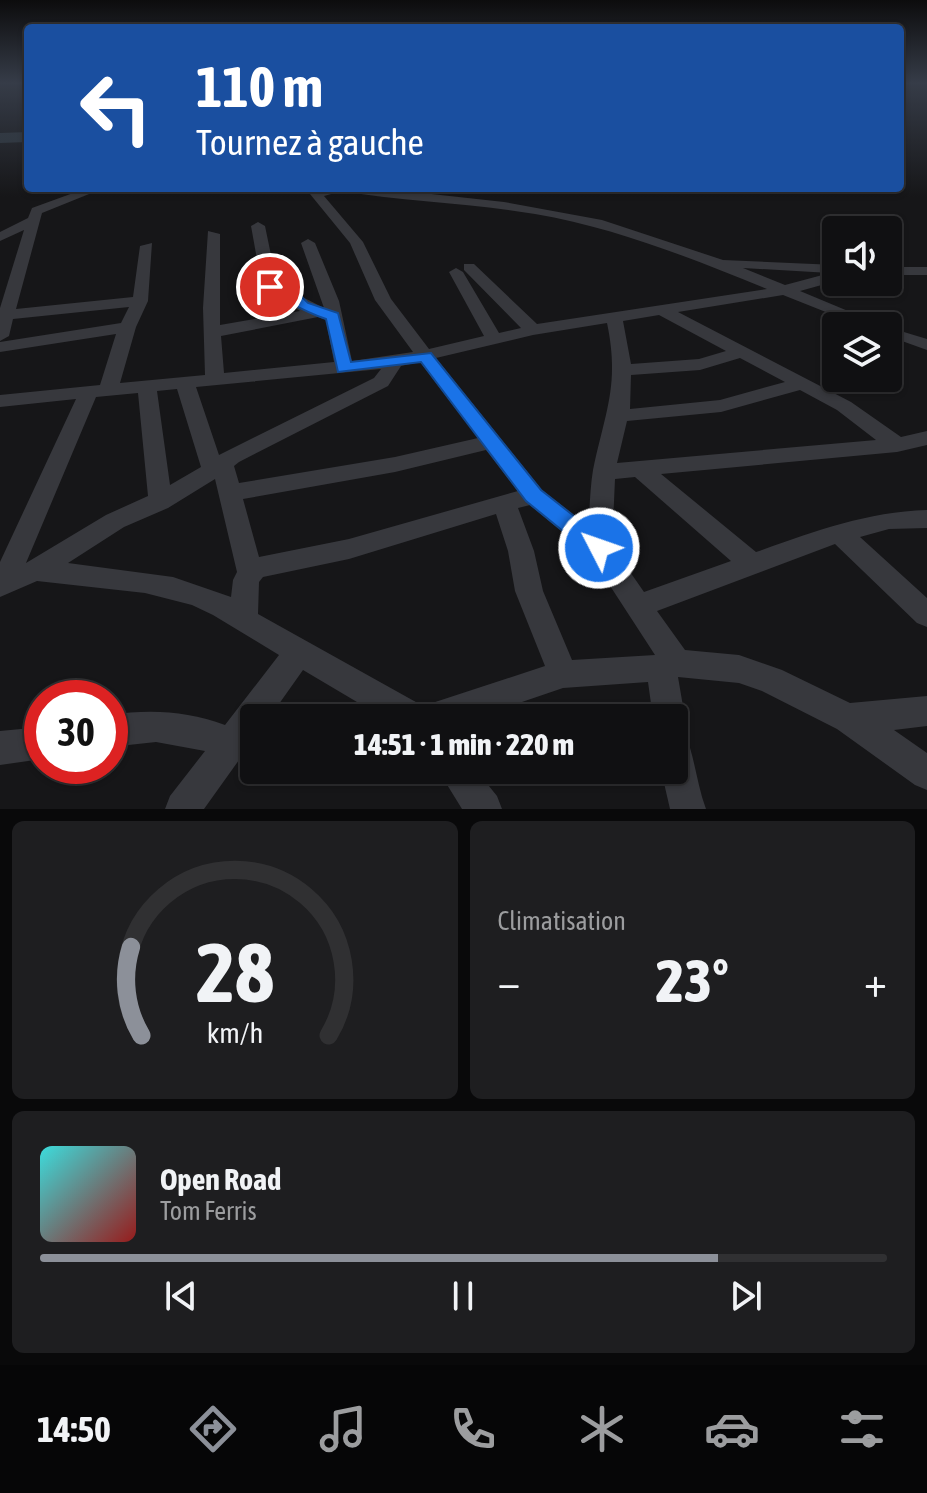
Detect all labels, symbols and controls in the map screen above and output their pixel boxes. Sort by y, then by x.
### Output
text: 110 m [196,55,323,119]
icon: left [64,56,168,160]
text: Tournez à gauche [196,121,424,163]
map controls [822,216,902,392]
button: sound [822,216,902,296]
pin [236,253,304,321]
icon: arrive [248,265,292,309]
button: layers [822,312,902,392]
position arrow [557,506,641,590]
speed limit sign: 30 [24,680,128,784]
text: 14:51 · 1 min · 220 m [354,727,574,761]
text: Climatisation [498,906,626,936]
text: 28 [196,924,274,1020]
text: 23° [656,946,729,1015]
text: − [498,956,520,1006]
text: + [864,956,887,1006]
text: km/h [206,1016,263,1049]
text: Open Road [160,1162,281,1196]
text: Tom Ferris [160,1196,257,1226]
icon: previous [159,1274,203,1318]
icon: pause [441,1274,485,1318]
icon: next [724,1274,768,1318]
icon: directions [185,1401,241,1457]
icon: music [315,1401,371,1457]
icon: phone [445,1401,501,1457]
icon: climate [574,1401,630,1457]
icon: car [704,1401,760,1457]
icon: filters [834,1401,890,1457]
text: 14:50 [37,1408,111,1450]

